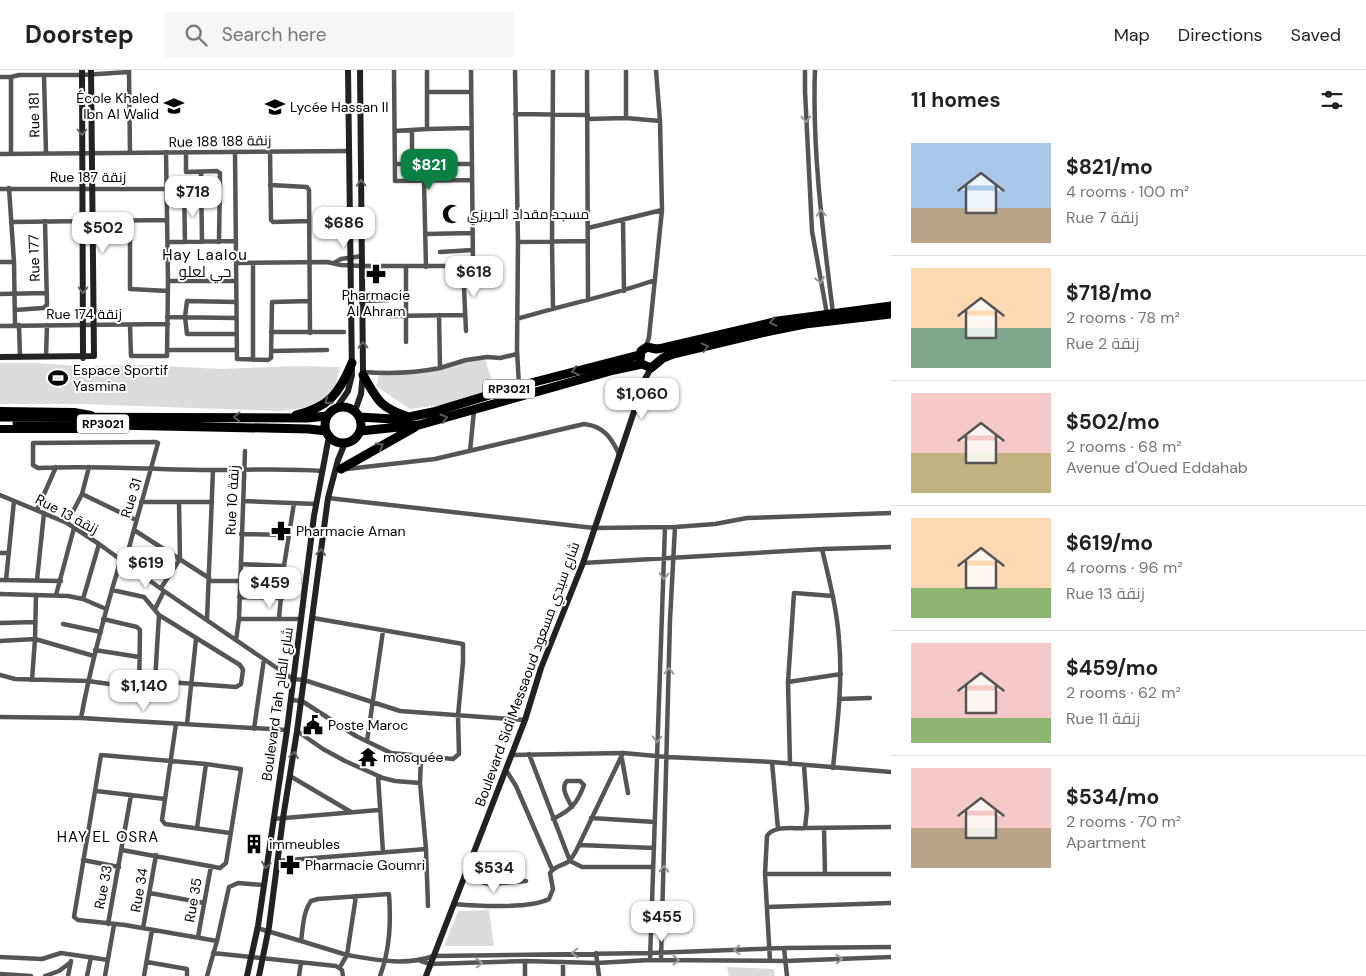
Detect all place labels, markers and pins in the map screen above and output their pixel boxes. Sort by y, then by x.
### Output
place label: École Khaled Ibn Al Walid [76,89,159,123]
school or university icon: École Khaled Ibn Al Walid [163,95,185,117]
school or university icon: Lycée Hassan II [264,96,286,118]
place label: Lycée Hassan II [290,98,388,116]
pin: $821 [399,148,459,191]
pin: $718 [163,176,223,218]
mosque icon: مسجد مقداد الحريزي [441,203,463,225]
place label: مسجد مقداد الحريزي [467,205,589,226]
pin: $686 [314,206,374,249]
pin: $502 [73,212,133,254]
pin: $618 [444,256,504,298]
pharmacy icon: Pharmacie Al Ahram [365,263,387,285]
place label: Pharmacie Al Ahram [342,286,410,320]
place label: Espace Sportif Yasmina [73,361,168,395]
sports icon: Espace Sportif Yasmina [47,367,69,389]
pin: $1,060 [601,378,683,420]
pharmacy icon: Pharmacie Aman [270,520,292,542]
place label: Pharmacie Aman [296,522,406,540]
pin: $619 [116,546,176,589]
pin: $459 [240,566,300,609]
pin: $1,140 [103,670,185,712]
public building icon: Poste Maroc [302,714,324,736]
place label: Poste Maroc [328,716,408,734]
temple icon: mosquée [357,746,379,768]
place label: mosquée [383,748,444,766]
building icon: immeubles [243,833,265,855]
place label: immeubles [269,835,340,853]
pin: $534 [464,852,524,894]
pharmacy icon: Pharmacie Goumri [279,854,301,876]
place label: Pharmacie Goumri [305,856,425,874]
pin: $455 [632,900,692,943]

